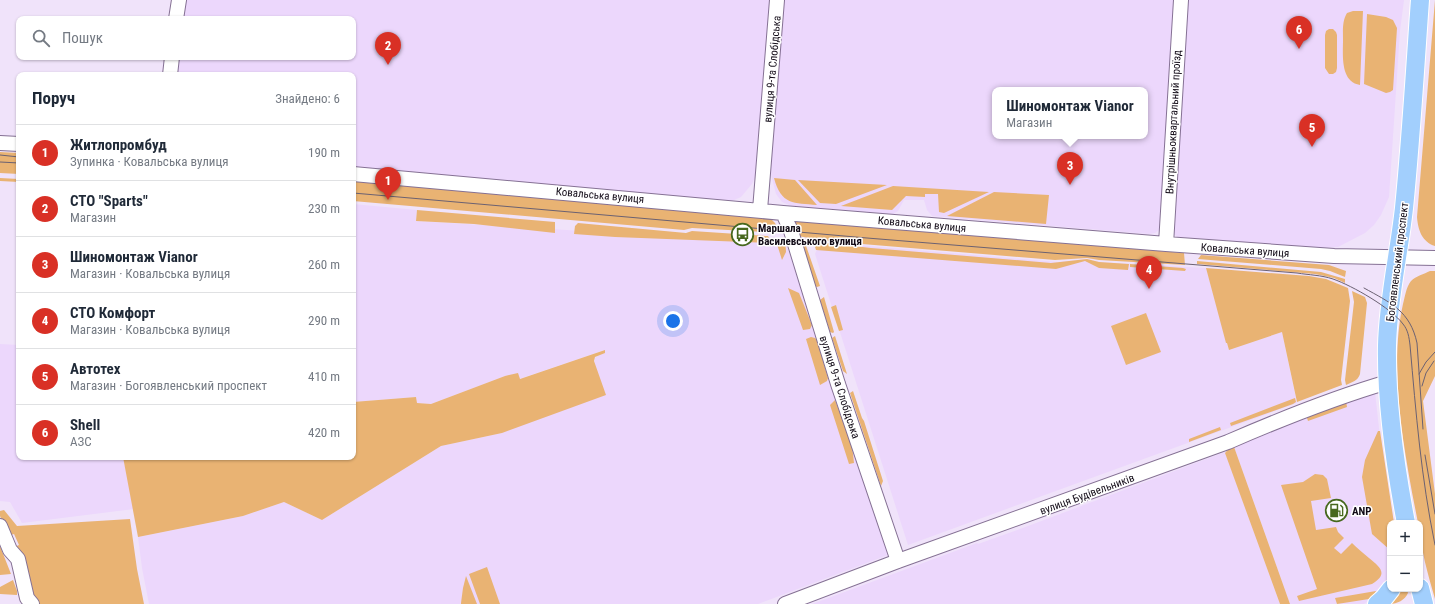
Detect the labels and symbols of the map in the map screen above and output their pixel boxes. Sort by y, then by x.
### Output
street label: вулиця 9-та Слобідська [761,15,784,123]
pin: 6 [1286,16,1312,49]
pin: 2 [375,32,401,65]
street label: Внутрішньоквартальний проїзд [1163,50,1184,194]
pin: 5 [1299,114,1325,147]
pin: 3 [1057,152,1083,185]
pin: 1 [375,167,401,200]
street label: Ковальська вулиця [555,185,645,206]
street label: Богоявленський проспект [1384,201,1411,322]
street label: Ковальська вулиця [877,214,967,235]
bus stop icon: Маршала Василевського вулиця [729,221,755,247]
place label: Маршала Василевського вулиця [758,222,862,248]
street label: Ковальська вулиця [1200,241,1290,260]
pin: 4 [1136,256,1162,289]
your location [663,311,683,331]
street label: вулиця 9-та Слобідська [817,334,862,440]
street label: вулиця Будівельників [1038,471,1136,518]
fuel station icon: ANP [1324,498,1350,524]
place label: ANP [1352,505,1372,518]

